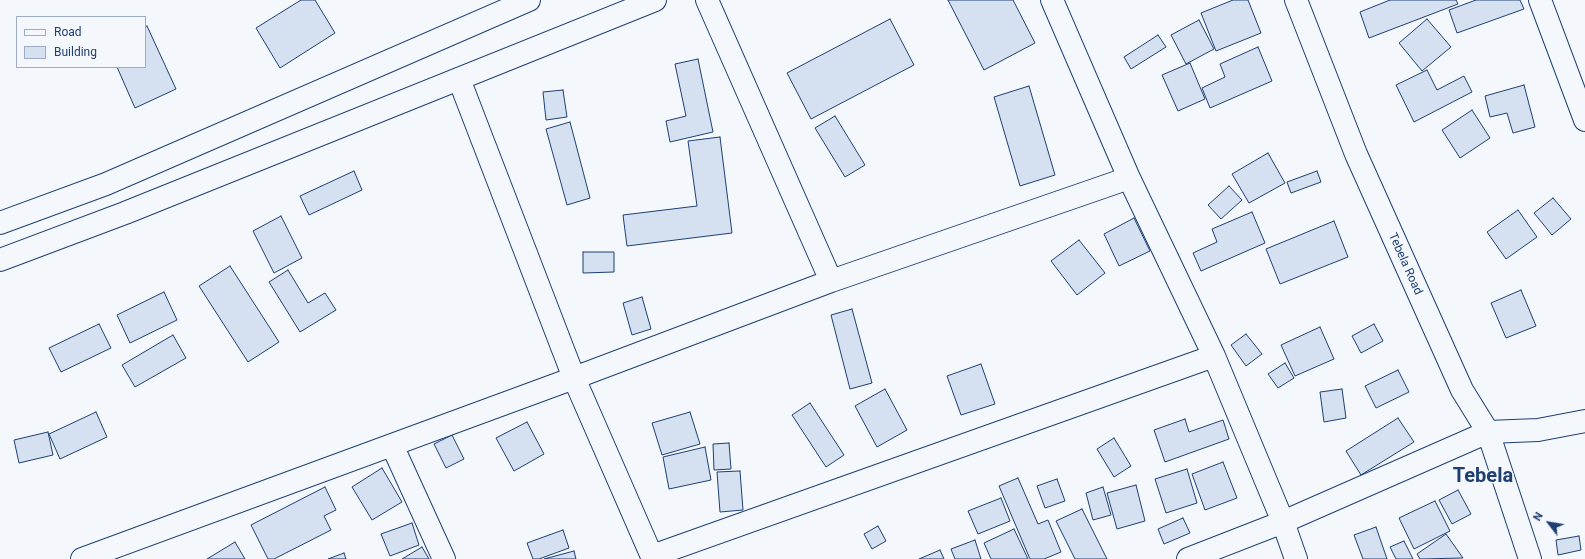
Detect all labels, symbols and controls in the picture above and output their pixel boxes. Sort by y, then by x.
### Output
legend [16,16,146,68]
text: Road [54,25,82,39]
text: Building [54,45,97,59]
street label: Tebela Road [1385,231,1425,297]
district label: Tebela [1453,465,1513,489]
north arrow [1529,503,1569,543]
text: N [1531,510,1546,523]

